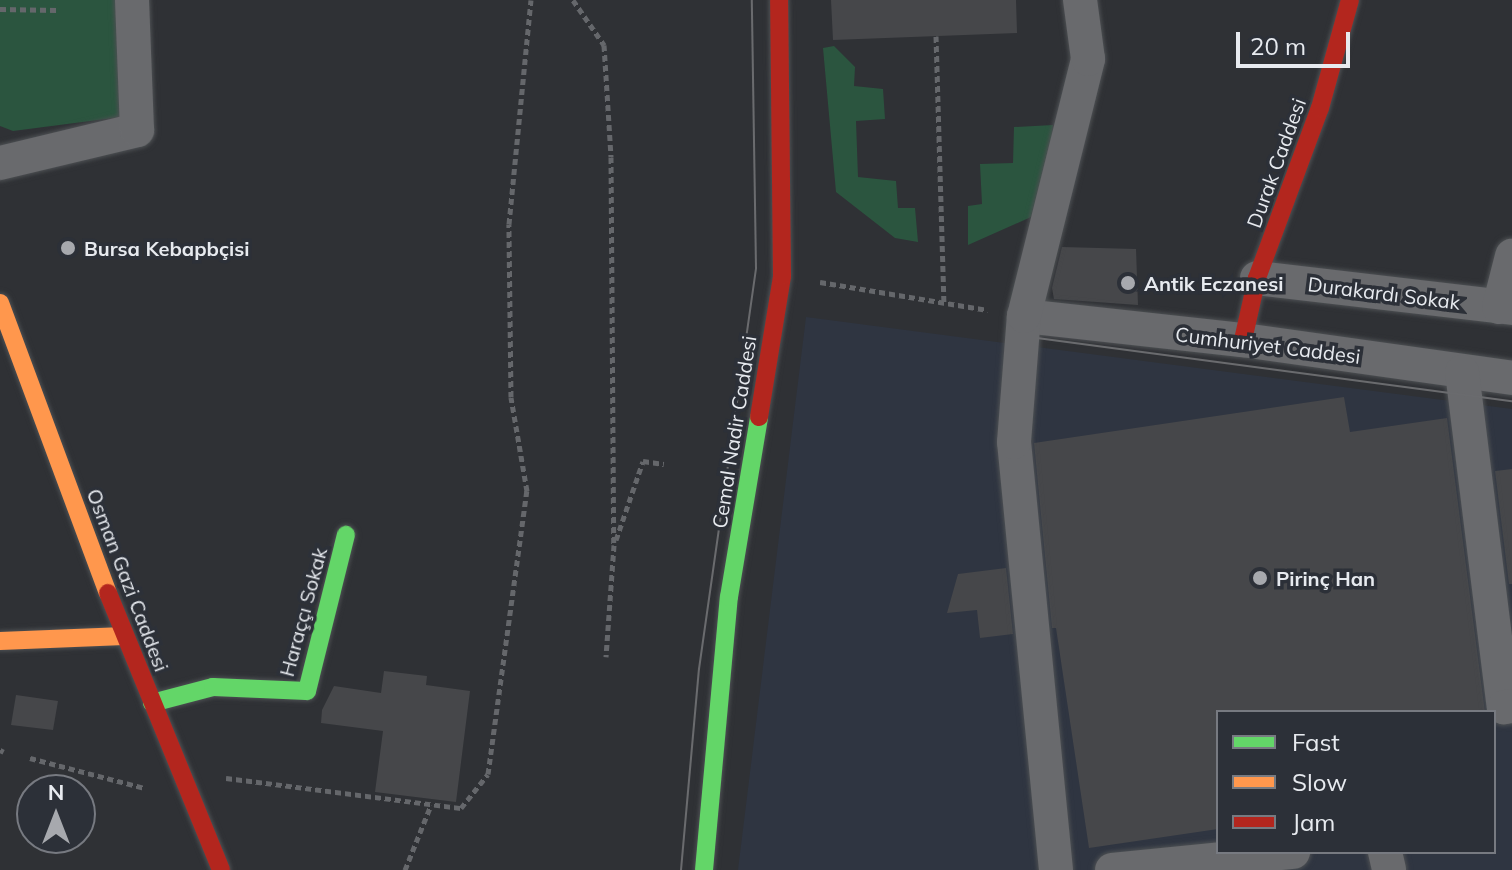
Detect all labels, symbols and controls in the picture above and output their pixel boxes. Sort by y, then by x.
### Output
scale bar [1240,16,1354,66]
text: 20 m [1250,31,1306,61]
street label: Durak Caddesi [1241,95,1311,231]
place label: Bursa Kebapbçisi [84,236,250,260]
marker: Bursa Kebapbçisi [59,239,77,257]
place label: Antik Eczanesi [1144,271,1283,295]
street label: Durakardı Sokak [1306,272,1462,314]
marker: Antik Eczanesi [1119,274,1137,292]
street label: Cumhuriyet Caddesi [1174,322,1362,368]
street label: Cemal Nadir Caddesi [707,334,761,530]
street label: Osman Gazi Caddesi [82,485,174,675]
street label: Haraççı Sokak [274,545,332,679]
place label: Pirinç Han [1276,566,1375,590]
marker: Pirinç Han [1251,569,1269,587]
legend [1216,710,1496,854]
text: Fast [1292,727,1340,757]
text: Slow [1292,767,1347,797]
north arrow [16,774,96,854]
text: N [48,778,64,806]
text: Jam [1292,807,1335,837]

